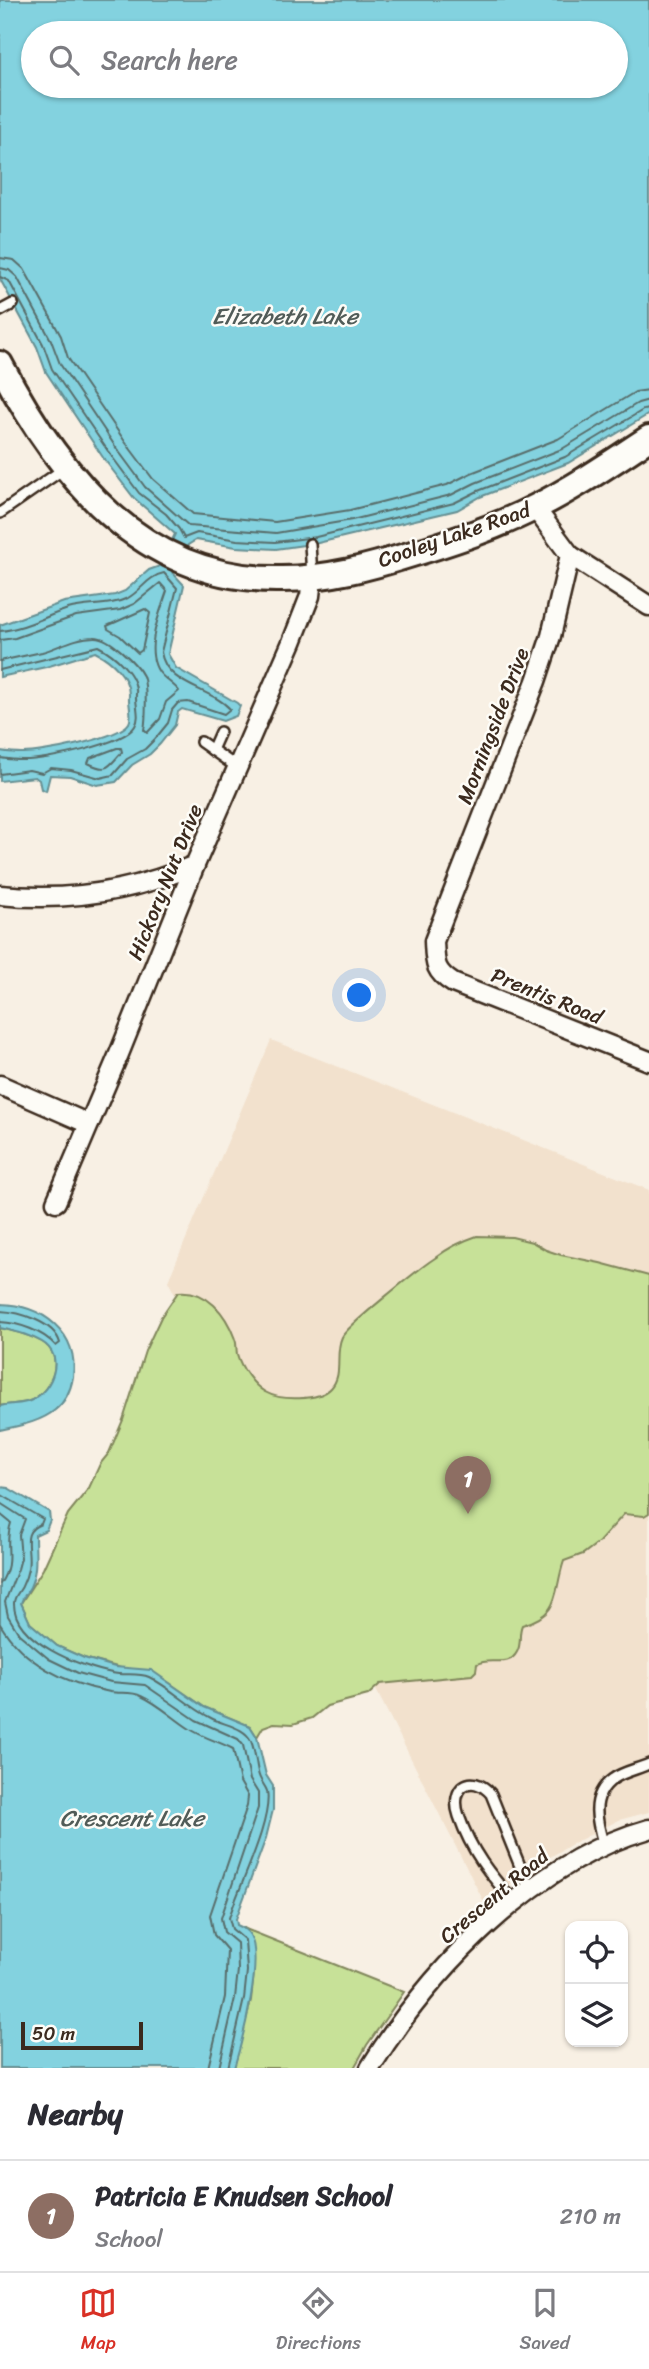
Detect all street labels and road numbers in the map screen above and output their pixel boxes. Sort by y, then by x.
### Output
street label: Cooley Lake Road [372,490,537,579]
street label: Morningside Drive [446,642,540,810]
street label: Hickory Nut Drive [116,798,214,966]
street label: Prentis Road [485,956,610,1036]
street label: Crescent Road [430,1837,559,1954]

